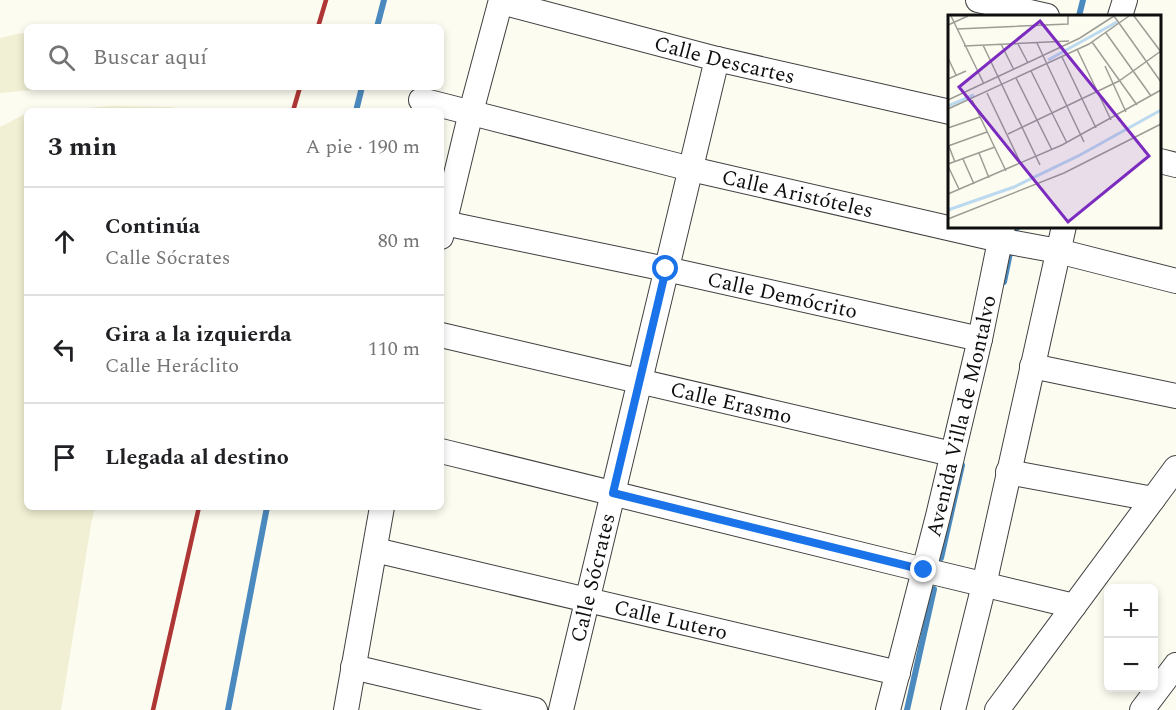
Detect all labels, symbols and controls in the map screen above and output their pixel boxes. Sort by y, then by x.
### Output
inset map [948,15,1161,228]
search box [24,24,444,90]
street label: Calle Descartes [650,28,798,93]
icon: search [45,41,78,74]
text: Buscar aquí [93,41,207,74]
text: 3 min [48,127,117,167]
text: A pie · 190 m [306,132,420,162]
street label: Calle Aristóteles [718,162,876,227]
text: Continúa [105,210,200,243]
icon: ahead [48,225,81,258]
text: 80 m [378,226,420,256]
text: Calle Sócrates [105,243,230,273]
route start [652,255,678,281]
street label: Calle Demócrito [704,264,860,328]
street label: Avenida Villa de Montalvo [918,292,1006,541]
text: Gira a la izquierda [105,318,292,351]
icon: left [48,333,81,366]
text: 110 m [368,334,420,364]
text: Calle Heráclito [105,351,239,381]
street label: Calle Erasmo [667,374,795,433]
icon: arrive [48,441,81,474]
text: Llegada al destino [105,441,289,474]
street label: Calle Sócrates [563,510,625,646]
route end [910,556,936,582]
map controls [1104,584,1158,692]
button: + [1104,584,1158,638]
street label: Calle Lutero [611,592,731,649]
button: − [1104,638,1158,692]

